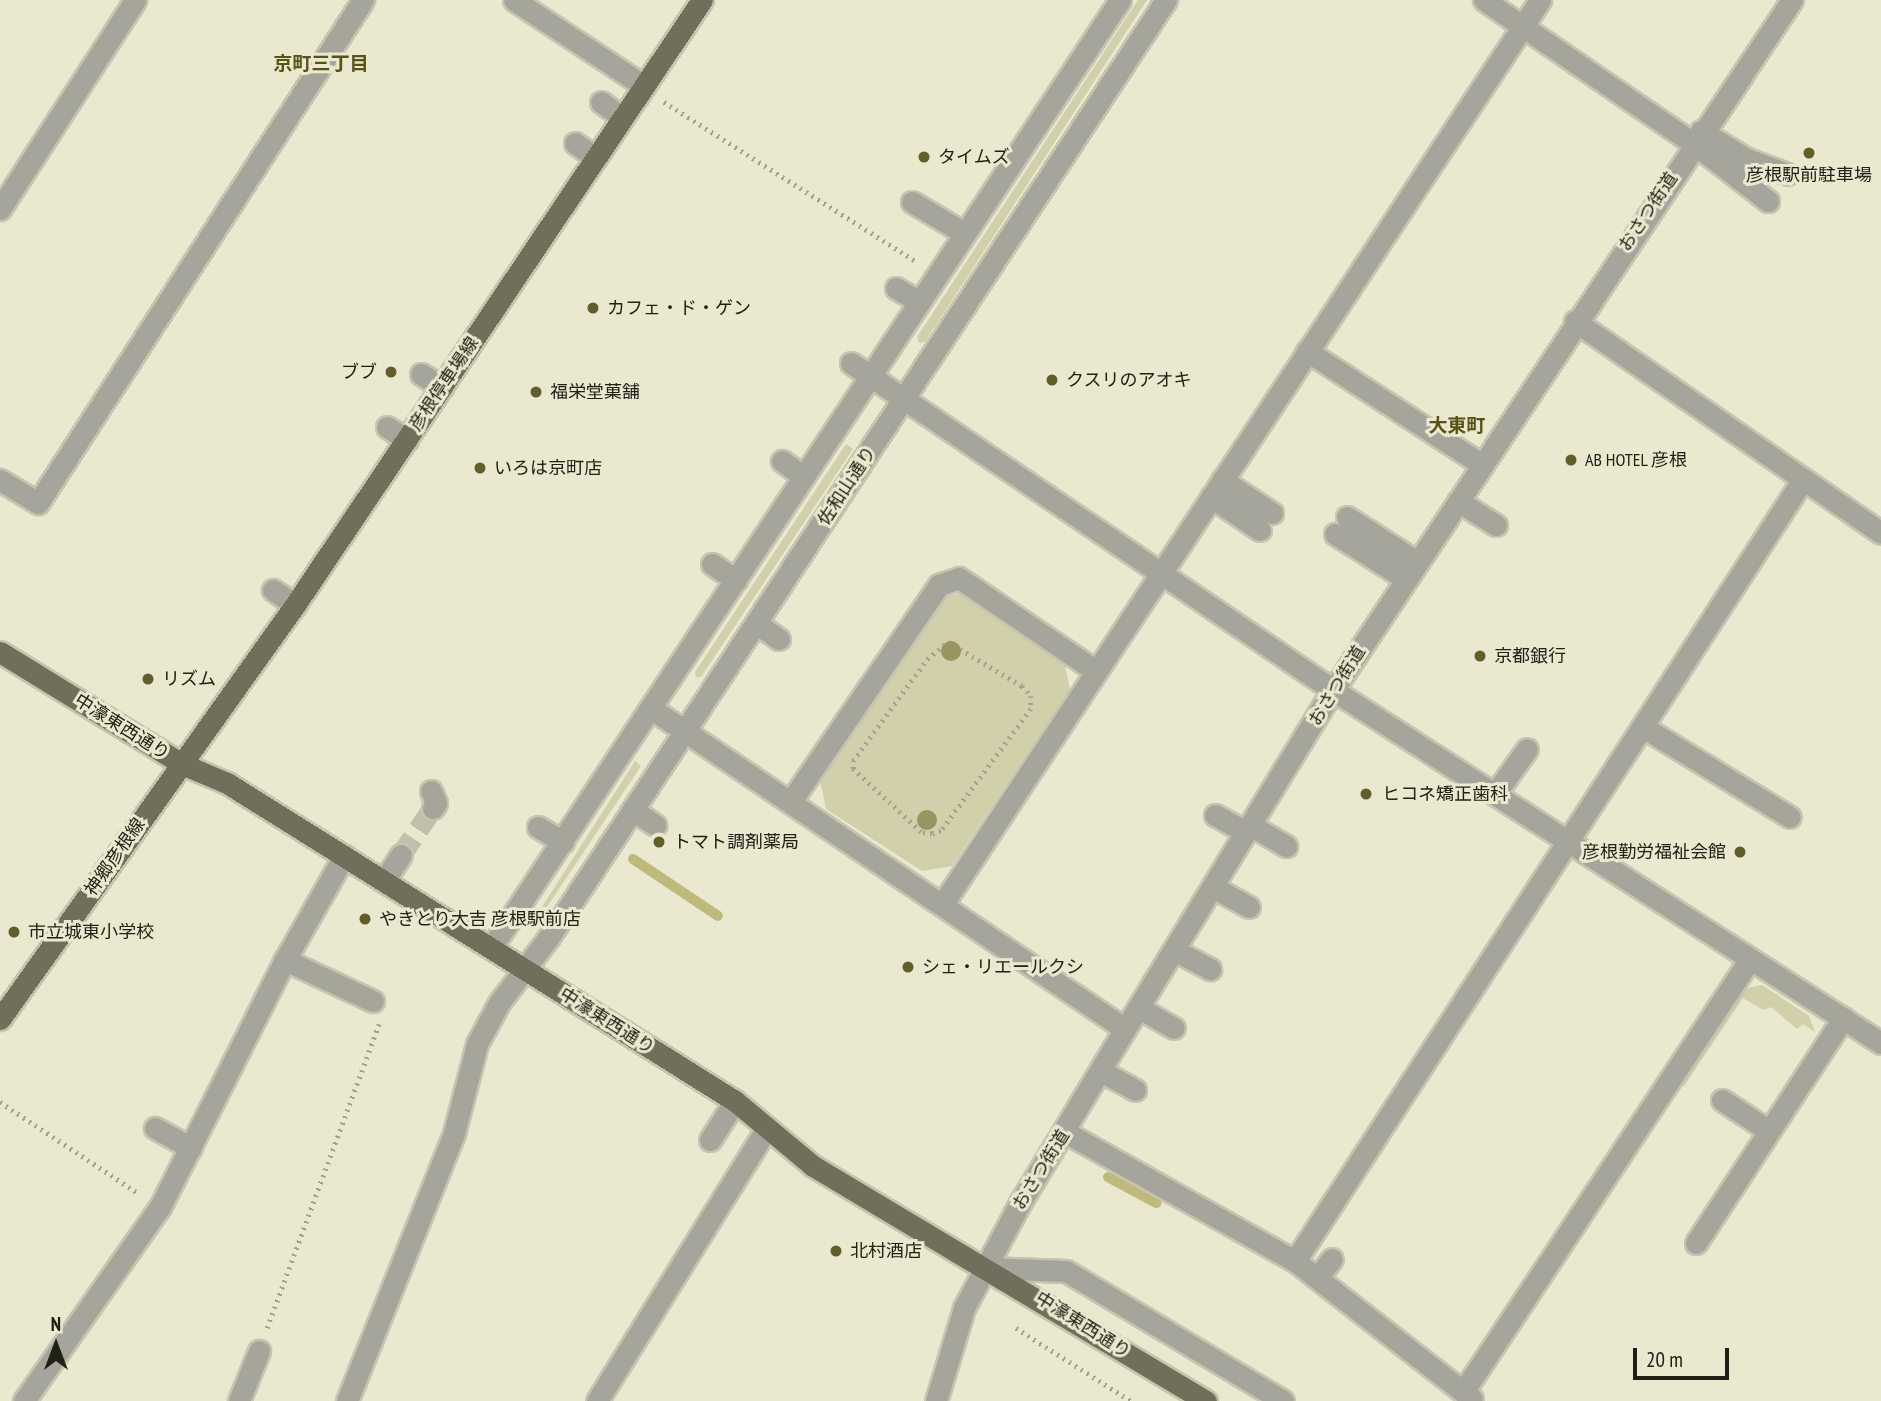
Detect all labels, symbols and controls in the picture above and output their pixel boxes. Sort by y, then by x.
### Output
district label: 京町三丁目 [274,53,368,75]
marker: 彦根駅前駐車場 [1801,145,1817,161]
place label: タイムズ [938,146,1010,168]
marker: タイムズ [916,149,932,165]
place label: 彦根駅前駐車場 [1746,164,1872,186]
street label: おさつ街道 [1614,169,1682,255]
place label: カフェ・ド・ゲン [607,297,751,319]
marker: カフェ・ド・ゲン [585,300,601,316]
street label: 彦根停車場線 [405,333,483,435]
place label: ブブ [341,361,377,383]
marker: ブブ [383,364,399,380]
place label: クスリのアオキ [1066,369,1192,391]
marker: クスリのアオキ [1044,372,1060,388]
place label: 福栄堂菓舗 [550,381,640,403]
marker: 福栄堂菓舗 [528,384,544,400]
district label: 大東町 [1429,415,1485,437]
street label: 佐和山通り [813,442,881,530]
place label: AB HOTEL 彦根 [1585,449,1688,471]
marker: AB HOTEL 彦根 [1563,452,1579,468]
place label: いろは京町店 [494,457,602,479]
marker: いろは京町店 [472,460,488,476]
street label: おさつ街道 [1304,642,1370,730]
place label: 京都銀行 [1494,645,1566,667]
marker: 京都銀行 [1472,648,1488,664]
place label: リズム [162,668,216,690]
marker: リズム [140,671,156,687]
street label: 中濠東西通り [70,689,174,765]
place label: ヒコネ矯正歯科 [1382,783,1508,805]
marker: ヒコネ矯正歯科 [1356,784,1376,804]
street label: 神郷彦根線 [80,814,150,900]
place label: トマト調剤薬局 [673,831,799,853]
marker: トマト調剤薬局 [651,834,667,850]
place label: 彦根勤労福祉会館 [1582,841,1726,863]
marker: 彦根勤労福祉会館 [1732,844,1748,860]
place label: やきとり大吉 彦根駅前店 [379,908,581,930]
marker: やきとり大吉 彦根駅前店 [357,911,373,927]
place label: 市立城東小学校 [28,921,154,943]
marker: 市立城東小学校 [6,924,22,940]
place label: シェ・リエールクシ [922,956,1084,978]
marker: シェ・リエールクシ [900,959,916,975]
street label: 中濠東西通り [555,983,659,1059]
street label: おさつ街道 [1008,1126,1074,1214]
place label: 北村酒店 [850,1240,922,1262]
marker: 北村酒店 [828,1243,844,1259]
street label: 中濠東西通り [1031,1287,1135,1363]
north arrow [21,1310,91,1380]
text: N [51,1312,61,1336]
scale bar [1636,1334,1732,1378]
text: 20 m [1646,1346,1683,1373]

